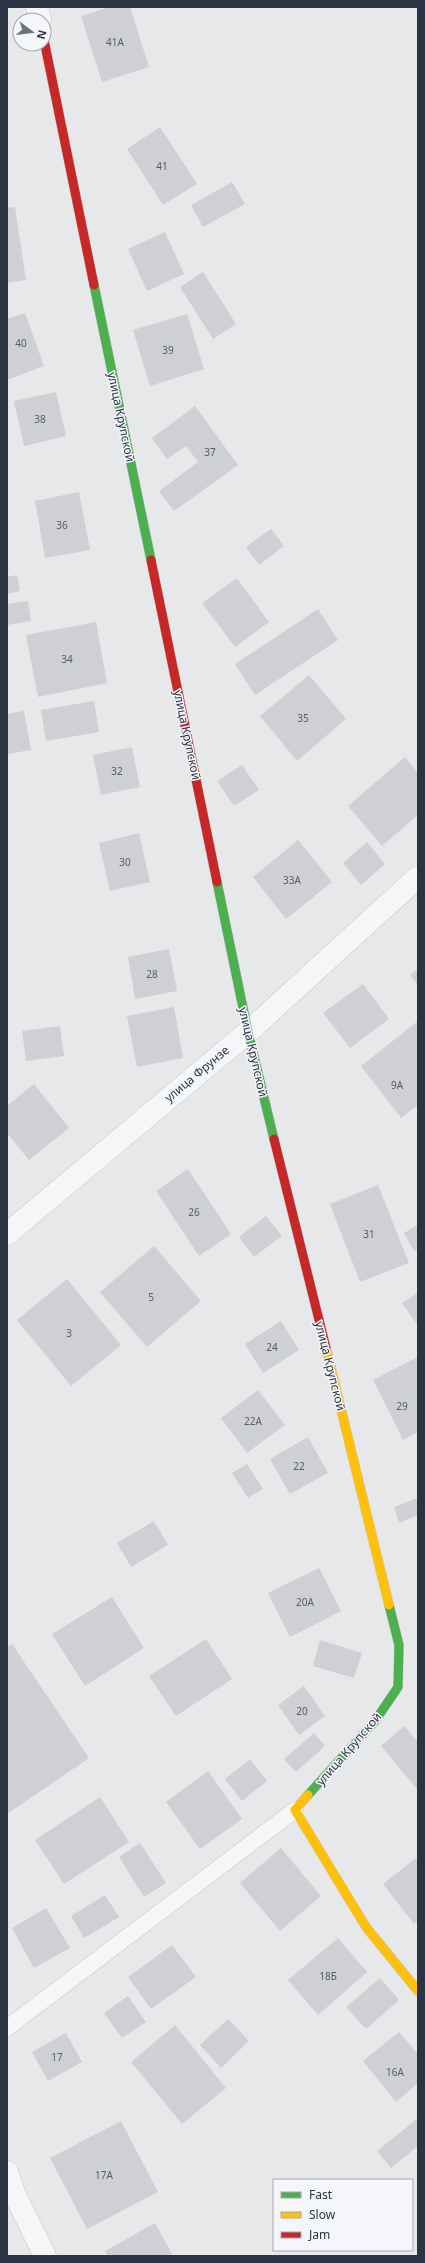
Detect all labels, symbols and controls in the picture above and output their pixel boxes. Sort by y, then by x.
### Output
north arrow [12,12,52,52]
text: N [34,28,51,41]
house number: 41А [106,35,125,49]
house number: 41 [156,159,168,173]
house number: 40 [15,336,27,350]
house number: 39 [162,343,174,357]
street label: улица Крупской [104,370,139,463]
house number: 38 [34,412,46,426]
house number: 37 [204,445,216,459]
house number: 36 [56,518,68,532]
house number: 34 [61,652,73,666]
street label: улица Крупской [170,688,205,781]
house number: 35 [297,711,309,725]
house number: 32 [111,764,123,778]
house number: 30 [119,855,131,869]
house number: 33А [283,873,302,887]
house number: 28 [146,967,158,981]
street label: улица Крупской [235,1005,272,1098]
street label: улица Фрунзе [161,1041,233,1106]
house number: 9А [391,1078,404,1092]
house number: 26 [188,1205,200,1219]
house number: 31 [363,1227,375,1241]
house number: 5 [148,1290,154,1304]
street label: улица Крупской [311,1319,350,1412]
house number: 3 [66,1326,72,1340]
house number: 24 [266,1340,278,1354]
house number: 29 [396,1399,408,1413]
house number: 22А [244,1414,263,1428]
house number: 22 [293,1459,305,1473]
house number: 20А [296,1595,315,1609]
house number: 20 [296,1704,308,1718]
street label: улица Крупской [312,1709,385,1789]
house number: 18Б [319,1969,337,1983]
house number: 17 [51,2050,63,2064]
house number: 16А [386,2065,405,2079]
house number: 17А [95,2168,114,2182]
legend [273,2179,413,2251]
text: Fast [309,2186,333,2203]
text: Slow [309,2206,336,2223]
text: Jam [308,2226,330,2243]

